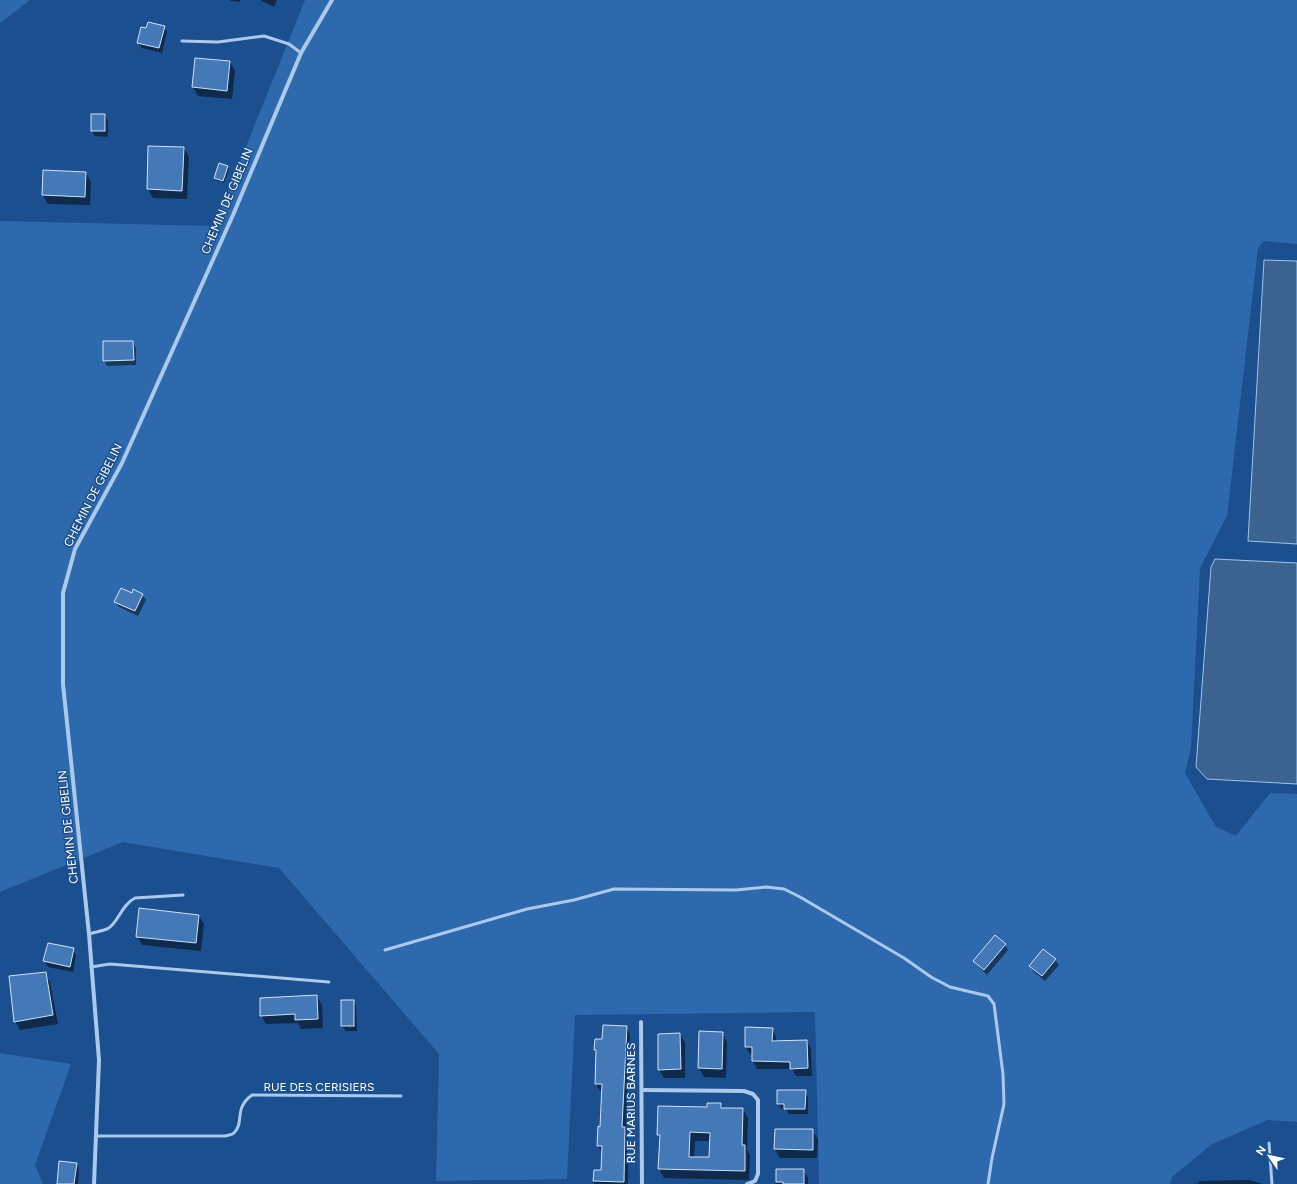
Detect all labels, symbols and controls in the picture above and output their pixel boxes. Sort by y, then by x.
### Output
street label: CHEMIN DE GIBELIN [198,146,256,256]
street label: CHEMIN DE GIBELIN [61,441,125,549]
street label: CHEMIN DE GIBELIN [55,770,81,884]
street label: RUE MARIUS BARNES [624,1043,638,1163]
street label: RUE DES CERISIERS [264,1080,374,1094]
north arrow [1249,1136,1289,1176]
text: N [1253,1144,1269,1158]

